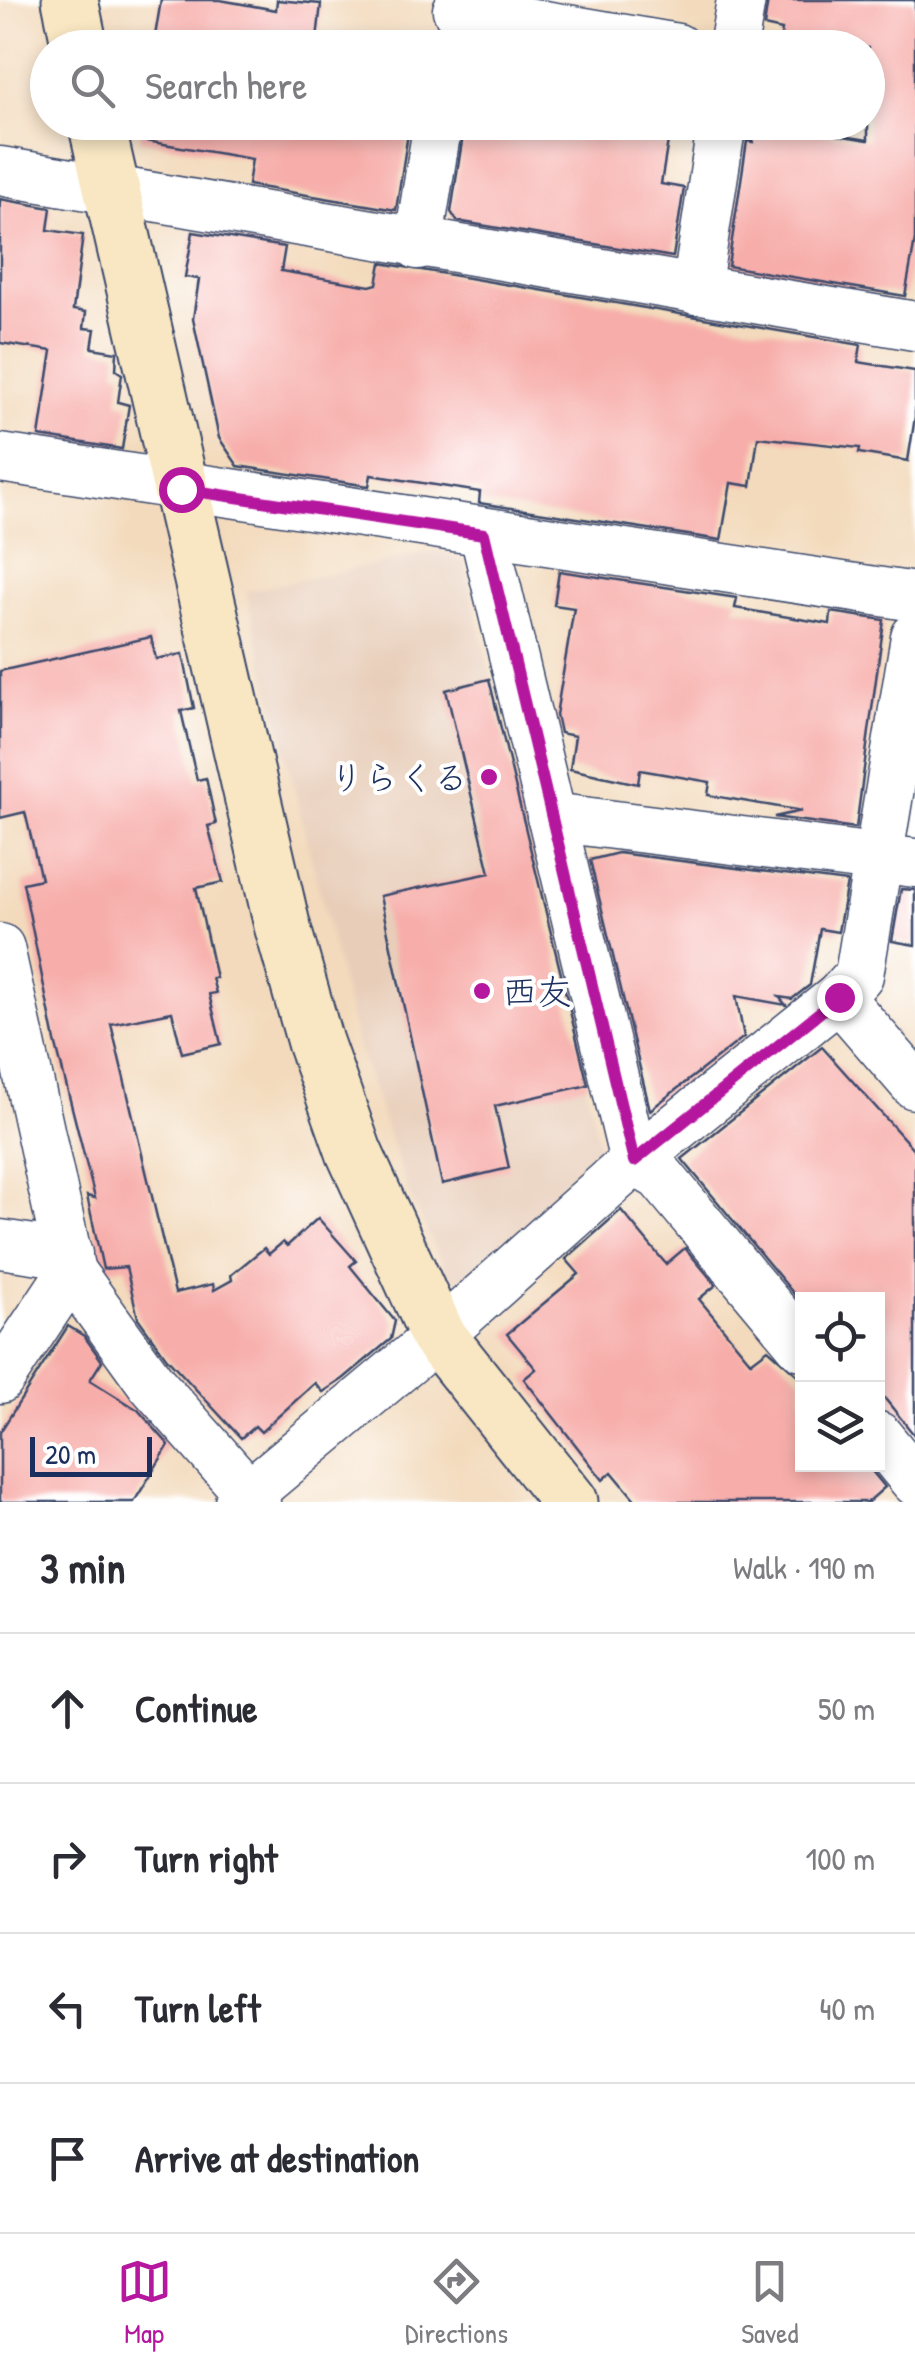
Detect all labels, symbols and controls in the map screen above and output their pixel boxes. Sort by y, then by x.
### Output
search box [30,30,885,140]
icon: search [65,58,120,113]
text: Search here [145,59,307,111]
route start [159,467,205,513]
place label: りらくる [329,754,469,801]
marker: りらくる [478,766,500,788]
place label: 西友 [502,968,572,1015]
route end [817,975,863,1021]
marker: 西友 [471,980,493,1002]
map controls [795,1292,885,1472]
button: locate [795,1292,885,1382]
button: layers [795,1382,885,1472]
scale bar [30,1432,152,1476]
text: 20 m [45,1435,96,1473]
text: 3 min [40,1539,125,1596]
text: Walk · 190 m [733,1546,875,1589]
icon: ahead [40,1681,95,1736]
text: Continue [135,1682,257,1734]
text: 50 m [818,1687,875,1730]
icon: right [40,1831,95,1886]
text: Turn right [135,1832,278,1884]
text: 100 m [806,1837,875,1880]
icon: left [40,1981,95,2036]
text: Turn left [135,1982,260,2034]
text: 40 m [820,1987,875,2030]
icon: arrive [40,2131,95,2186]
text: Arrive at destination [135,2132,419,2184]
tab: Map [117,2254,172,2352]
tab: Directions [405,2254,508,2352]
tab: Saved [741,2254,798,2352]

